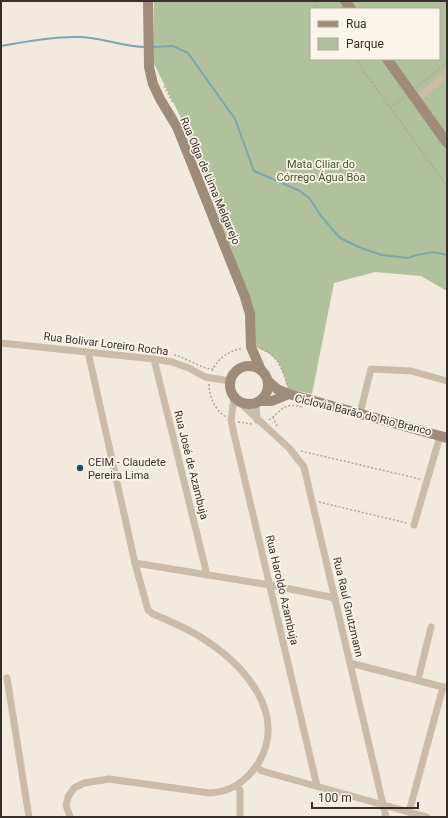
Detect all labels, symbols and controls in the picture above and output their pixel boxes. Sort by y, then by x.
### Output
legend [310,8,440,60]
text: Rua [346,17,367,31]
text: Parque [346,37,384,51]
street label: Rua Olga de Lima Melgarejo [177,115,243,247]
park label: Mata Ciliar do Córrego Água Bôa [276,158,366,184]
street label: Rua Bolivar Loreiro Rocha [43,330,169,358]
street label: Ciclovia Barão do Rio Branco [293,392,433,438]
street label: Rua José de Azambuja [171,409,211,521]
place label: CEIM - Claudete Pereira Lima [88,456,166,482]
marker: CEIM - Claudete Pereira Lima [75,463,85,473]
street label: Rua Haroldo Azambuja [263,534,301,646]
street label: Rua Raul Gnutzmann [330,556,366,658]
scale bar [312,784,418,810]
text: 100 m [318,791,352,805]

